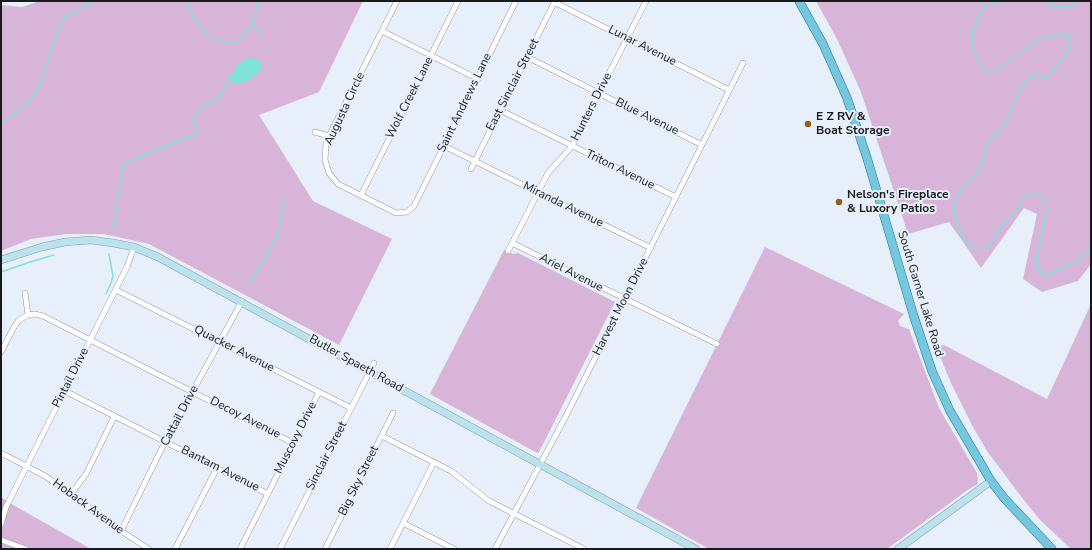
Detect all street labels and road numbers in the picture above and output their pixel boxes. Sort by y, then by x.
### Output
street label: Lunar Avenue [606,23,678,69]
street label: East Sinclair Street [484,36,542,134]
street label: Saint Andrews Lane [435,51,495,155]
street label: Wolf Creek Lane [383,55,437,141]
street label: Augusta Circle [322,70,368,148]
street label: Hunters Drive [569,70,615,144]
street label: Blue Avenue [613,95,681,139]
street label: Triton Avenue [583,147,657,193]
street label: Miranda Avenue [520,179,606,231]
street label: South Garner Lake Road [894,229,946,359]
street label: Ariel Avenue [537,251,605,295]
street label: Harvest Moon Drive [590,256,652,358]
street label: Quacker Avenue [191,323,277,375]
street label: Butler Spaeth Road [306,332,406,396]
street label: Pintail Drive [50,345,92,411]
street label: Cattail Drive [158,383,202,449]
street label: Decoy Avenue [207,394,283,442]
street label: Muscovy Drive [272,400,320,476]
street label: Sinclair Street [303,419,351,493]
street label: Bantam Avenue [178,443,262,495]
street label: Big Sky Street [336,444,382,518]
street label: Hoback Avenue [50,476,126,538]

